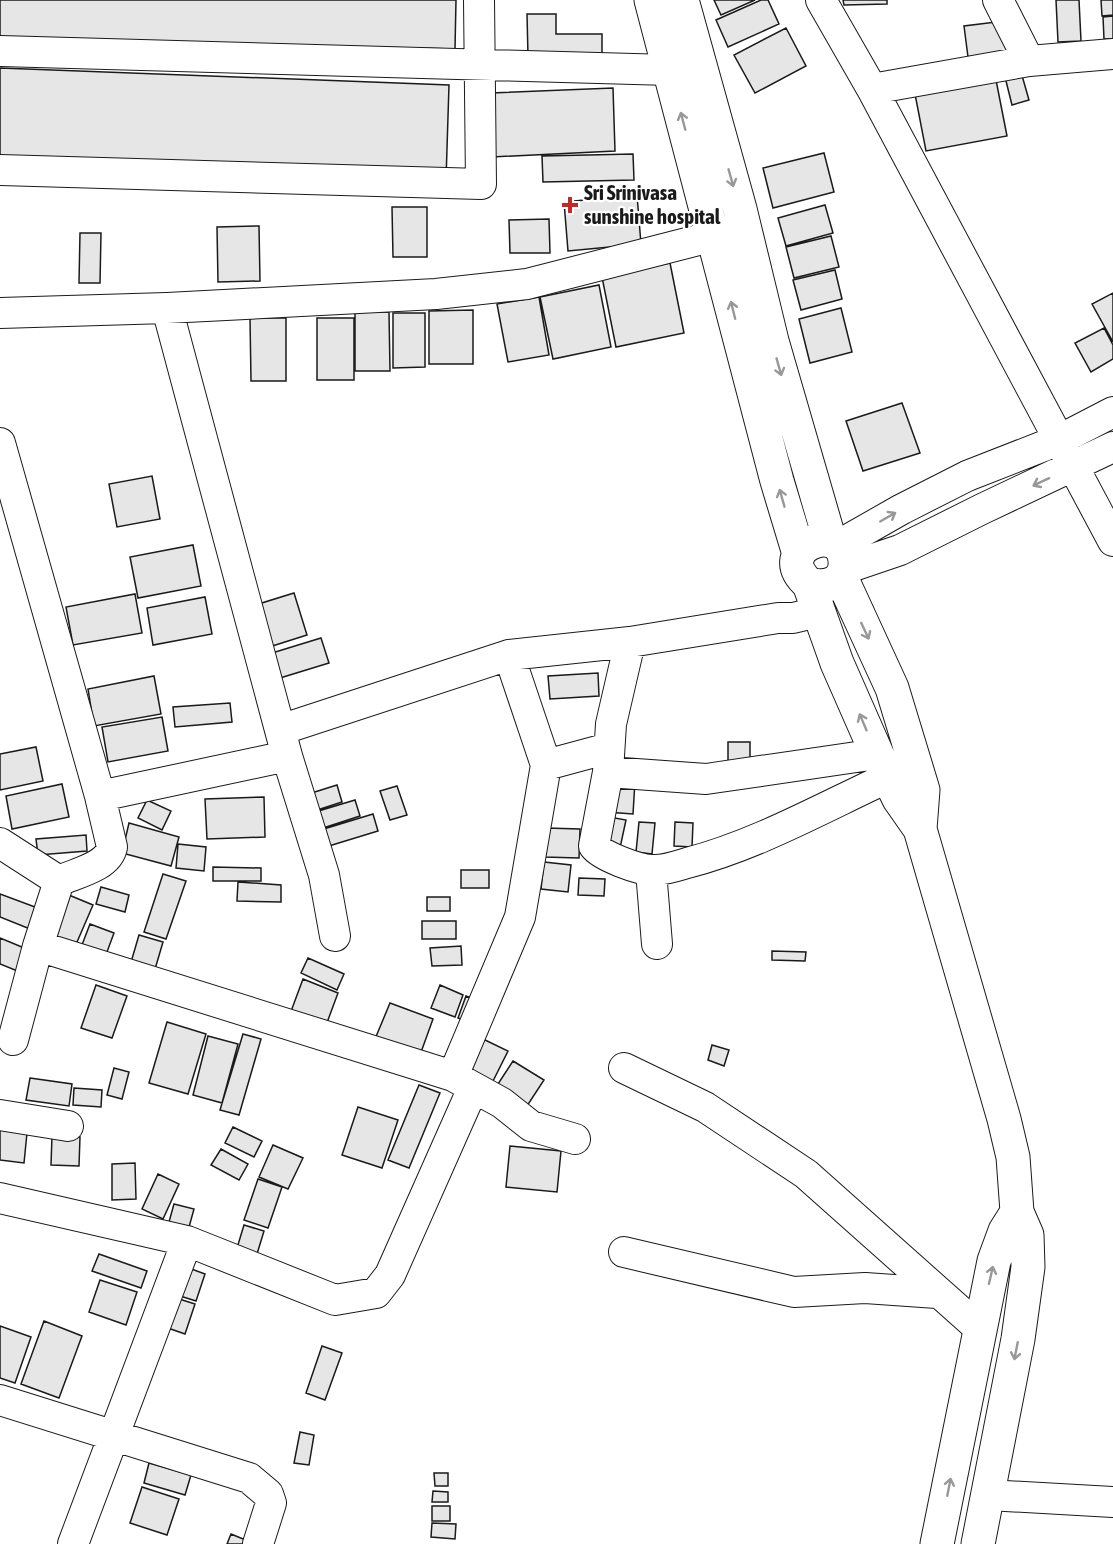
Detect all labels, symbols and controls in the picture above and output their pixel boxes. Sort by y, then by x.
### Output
one-way arrow [677,112,689,131]
one-way arrow [726,168,738,187]
place label: Sri Srinivasa sunshine hospital [584,180,721,228]
marker: Sri Srinivasa sunshine hospital [561,196,579,214]
one-way arrow [726,301,738,320]
one-way arrow [774,357,785,376]
one-way arrow [1033,476,1051,488]
one-way arrow [776,489,787,508]
one-way arrow [879,510,896,522]
one-way arrow [860,621,872,639]
one-way arrow [857,713,869,731]
one-way arrow [986,1266,997,1285]
one-way arrow [1010,1341,1021,1361]
one-way arrow [944,1478,955,1497]

